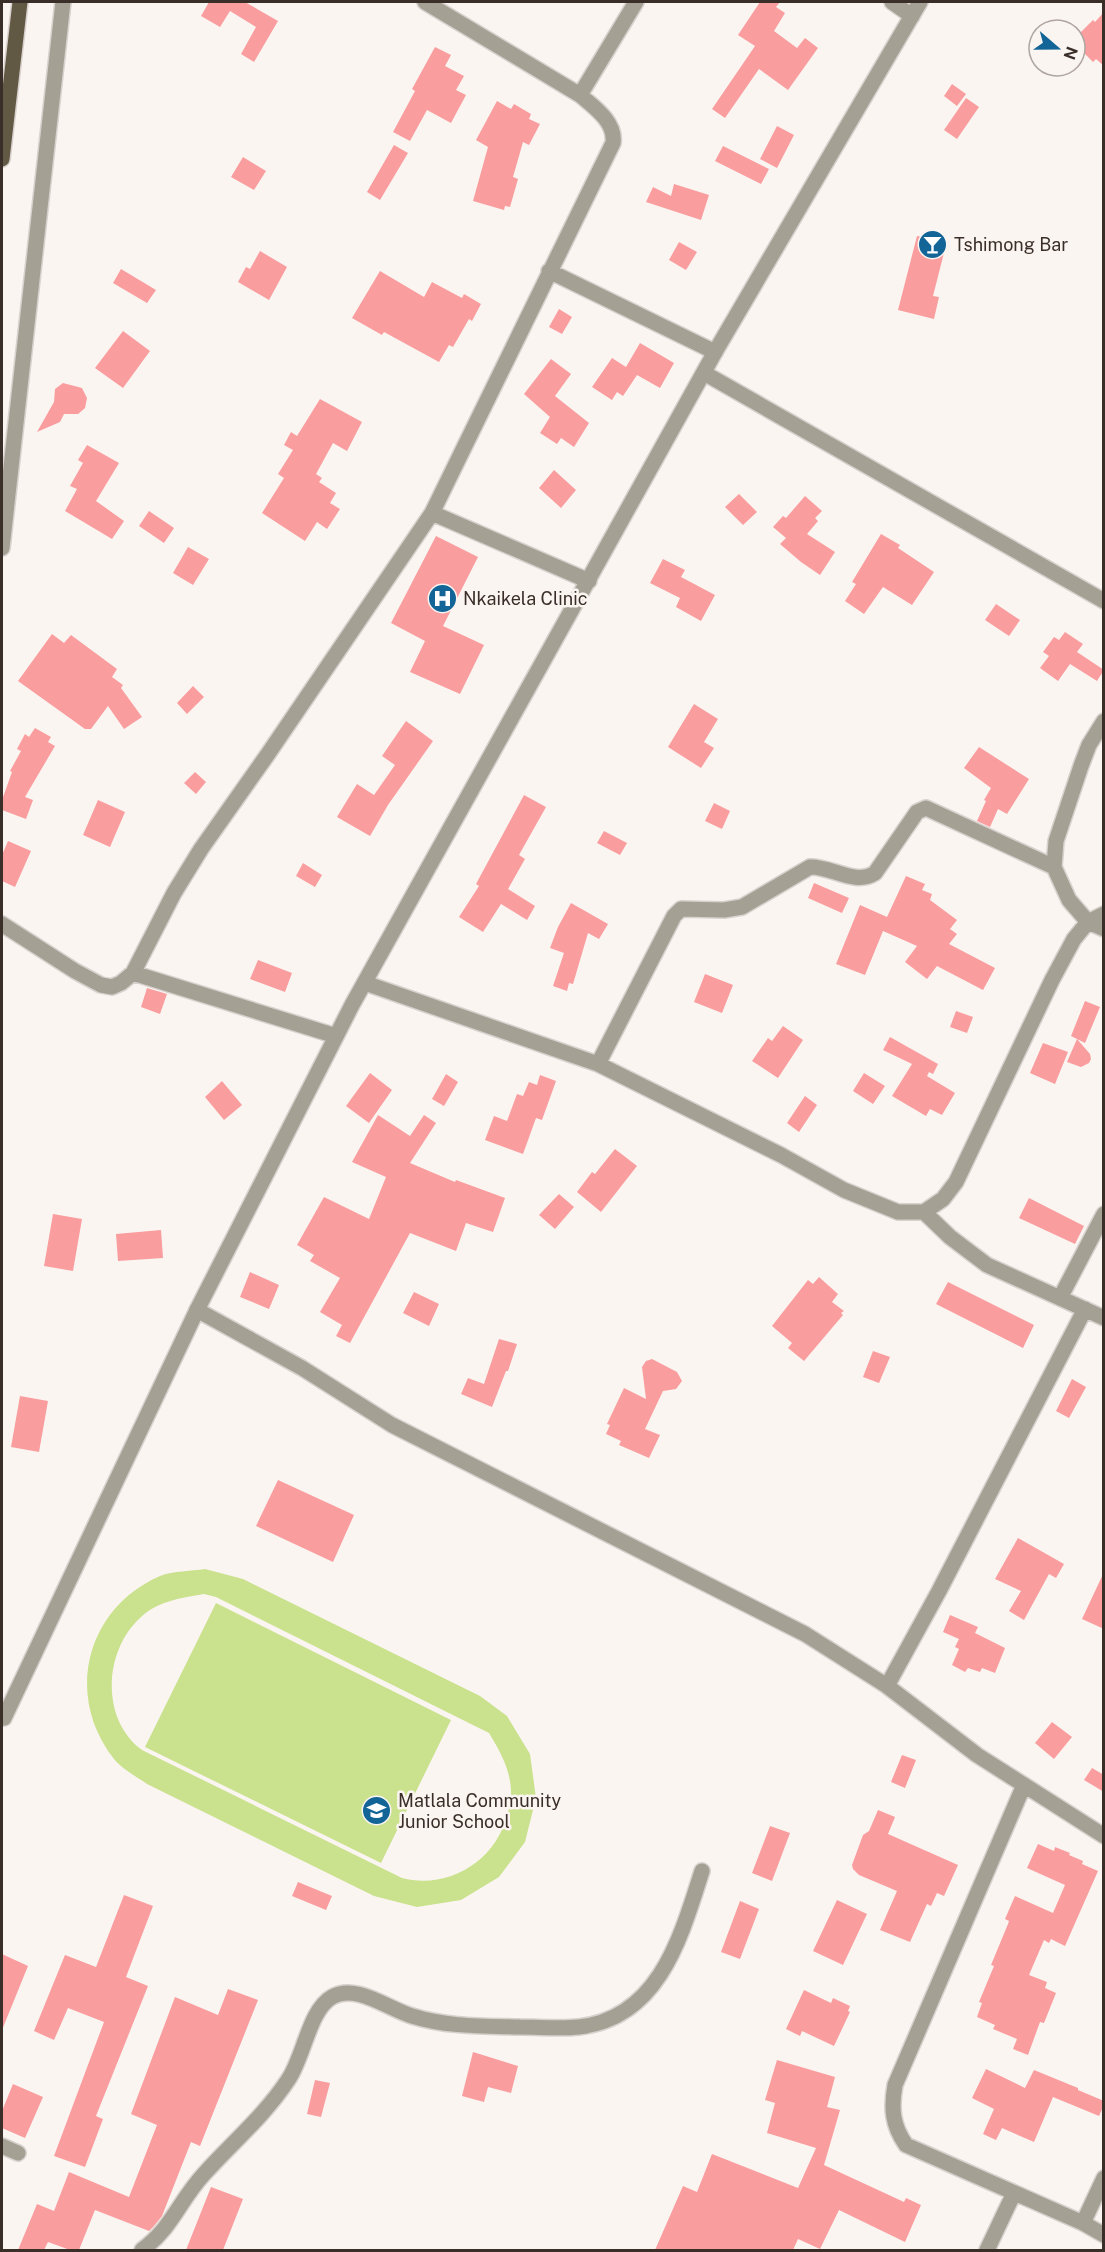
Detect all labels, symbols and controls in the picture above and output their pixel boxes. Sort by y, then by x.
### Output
north arrow [1027,18,1087,78]
text: N [1060,44,1082,62]
bar icon: Tshimong Bar [917,228,949,260]
place label: Tshimong Bar [954,234,1068,255]
hospital icon: Nkaikela Clinic [426,582,458,614]
place label: Nkaikela Clinic [463,588,588,609]
place label: Matlala Community Junior School [398,1790,562,1832]
school or university icon: Matlala Community Junior School [361,1794,393,1826]

